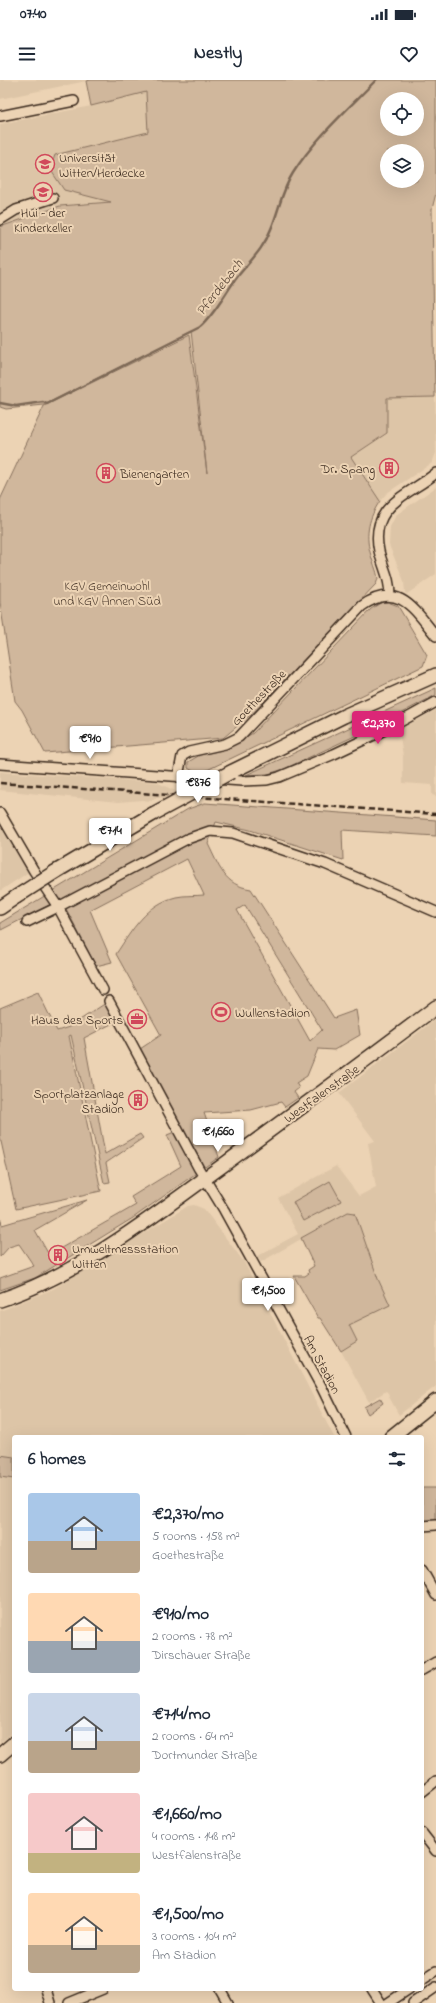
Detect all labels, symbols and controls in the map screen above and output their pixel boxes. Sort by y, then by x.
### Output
text: 07:40 [20,3,47,25]
text: Nestly [194,41,242,67]
icon: menu [16,43,38,65]
icon: heart [398,43,420,65]
map controls [380,92,424,188]
button: locate [380,92,424,136]
button: layers [380,144,424,188]
place label: Universität Witten/Herdecke [59,149,145,183]
school or university icon: Universität Witten/Herdecke [34,153,56,175]
school or university icon: Hui – der Kinderkeller [32,181,54,203]
place label: Hui – der Kinderkeller [14,204,73,238]
water label: Pferdebach [191,255,249,321]
building icon: Dr. Spang [378,457,400,479]
place label: Dr. Spang [320,460,375,480]
building icon: Bienengarten [95,462,117,484]
place label: Bienengarten [119,465,189,485]
park label: KGV Gemeinwohl und KGV Annen Süd [53,577,161,611]
street label: Goethestraße [227,666,291,730]
pin: €2,370 [345,711,411,745]
text: €2,370 [361,714,395,733]
pin: €910 [66,726,114,760]
text: €910 [79,729,101,748]
pin: €876 [174,770,222,804]
text: €876 [185,773,211,792]
pin: €714 [86,818,134,852]
text: €714 [98,821,122,840]
sports icon: Wullenstadion [210,1001,232,1023]
place label: Wullenstadion [235,1004,310,1023]
office icon: Haus des Sports [126,1008,148,1030]
place label: Haus des Sports [31,1011,123,1030]
street label: Westfalenstraße [280,1060,364,1128]
place label: Sportplatzanlage Stadion [33,1085,124,1119]
building icon: Sportplatzanlage Stadion [127,1089,149,1111]
pin: €1,660 [185,1119,251,1153]
text: €1,660 [202,1122,234,1141]
place label: Umweltmessstation Witten [72,1240,178,1274]
building icon: Umweltmessstation Witten [47,1244,69,1266]
pin: €1,500 [235,1278,301,1312]
text: €1,500 [251,1281,285,1300]
street label: Am Stadion [298,1332,345,1397]
text: 6 homes [28,1447,86,1472]
icon: filters [386,1448,408,1470]
text: €2,370/mo [152,1502,224,1527]
icon: home [60,1509,108,1557]
text: 5 rooms · 158 m² [152,1527,240,1546]
text: Goethestraße [152,1546,224,1565]
text: €910/mo [152,1602,209,1627]
icon: home [60,1609,108,1657]
text: 2 rooms · 78 m² [152,1627,233,1646]
text: Dirschauer Straße [152,1646,250,1665]
text: €714/mo [152,1702,211,1727]
icon: home [60,1709,108,1757]
text: 2 rooms · 64 m² [152,1727,234,1746]
text: Dortmunder Straße [152,1746,257,1765]
text: €1,660/mo [152,1802,222,1827]
icon: home [60,1809,108,1857]
text: 4 rooms · 148 m² [152,1827,236,1846]
text: Westfalenstraße [152,1846,241,1865]
text: €1,500/mo [152,1902,224,1927]
icon: home [60,1909,108,1957]
text: 3 rooms · 104 m² [152,1927,236,1946]
text: Am Stadion [152,1946,216,1965]

